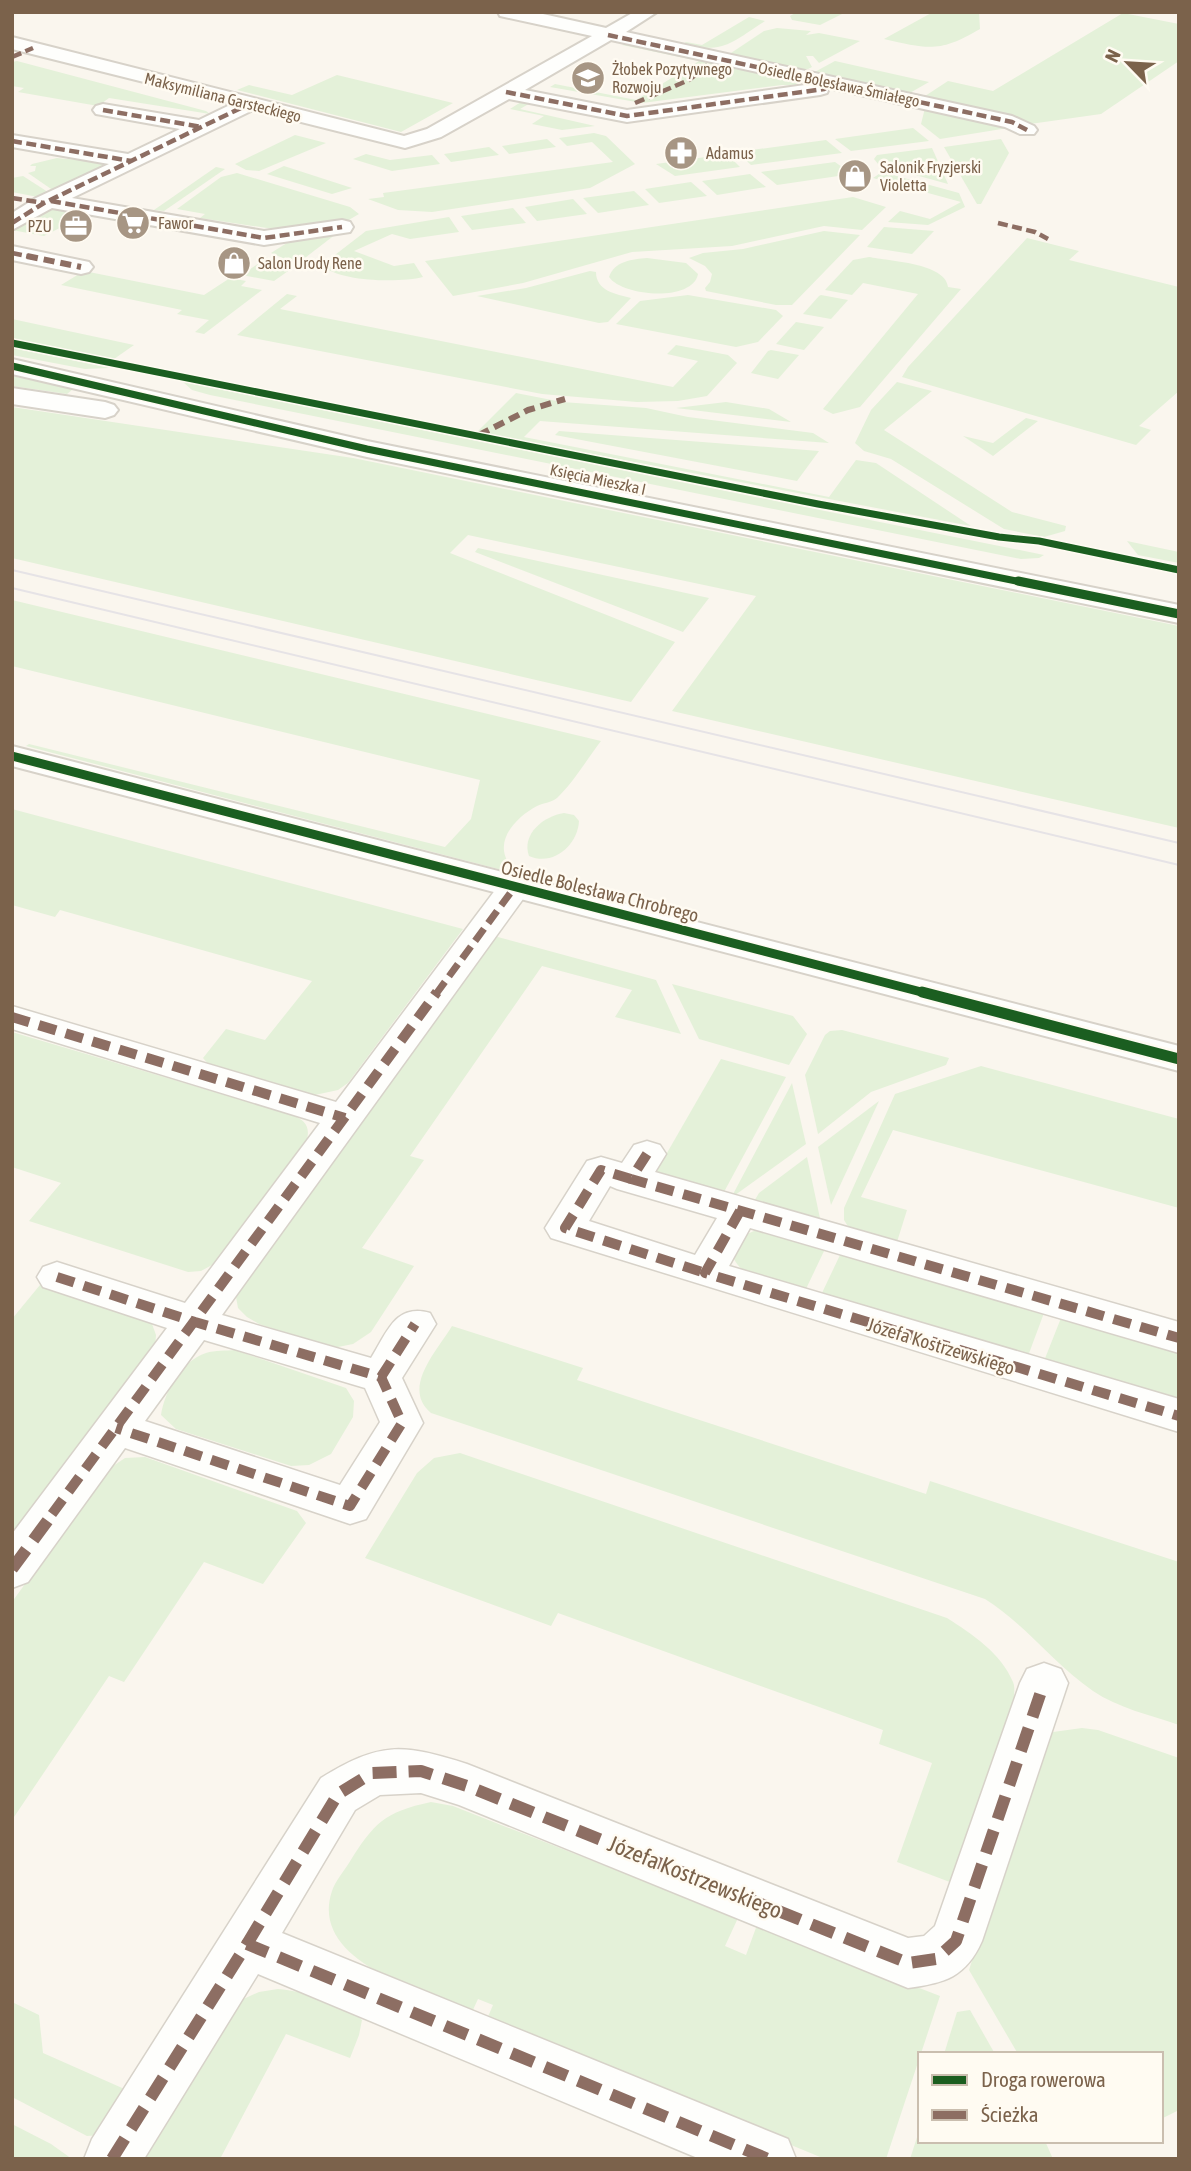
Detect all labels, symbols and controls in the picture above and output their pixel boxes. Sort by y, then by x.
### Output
north arrow [1093,28,1163,98]
text: N [1100,46,1125,66]
street label: Osiedle Bolesława Śmiałego [756,58,921,111]
school or university icon: Żłobek Pozytywnego Rozwoju [569,59,607,97]
place label: Żłobek Pozytywnego Rozwoju [612,60,732,97]
street label: Maksymiliana Garsteckiego [143,69,303,126]
pharmacy icon: Adamus [662,134,700,172]
place label: Adamus [706,144,754,162]
shop icon: Salonik Fryzjerski Violetta [836,157,874,195]
place label: Salonik Fryzjerski Violetta [880,158,981,194]
supermarket icon: Fawor [114,204,152,242]
office icon: PZU [57,207,95,245]
place label: Fawor [158,214,193,232]
place label: PZU [28,217,52,235]
shop icon: Salon Urody Rene [215,244,253,282]
place label: Salon Urody Rene [258,254,362,273]
street label: Księcia Mieszka I [548,460,648,499]
street label: Osiedle Bolesława Chrobrego [499,856,701,926]
street label: Józefa Kostrzewskiego [865,1313,1017,1379]
street label: Józefa Kostrzewskiego [604,1830,786,1924]
legend [918,2052,1163,2143]
text: Droga rowerowa [981,2067,1106,2091]
text: Ścieżka [981,2102,1039,2126]

